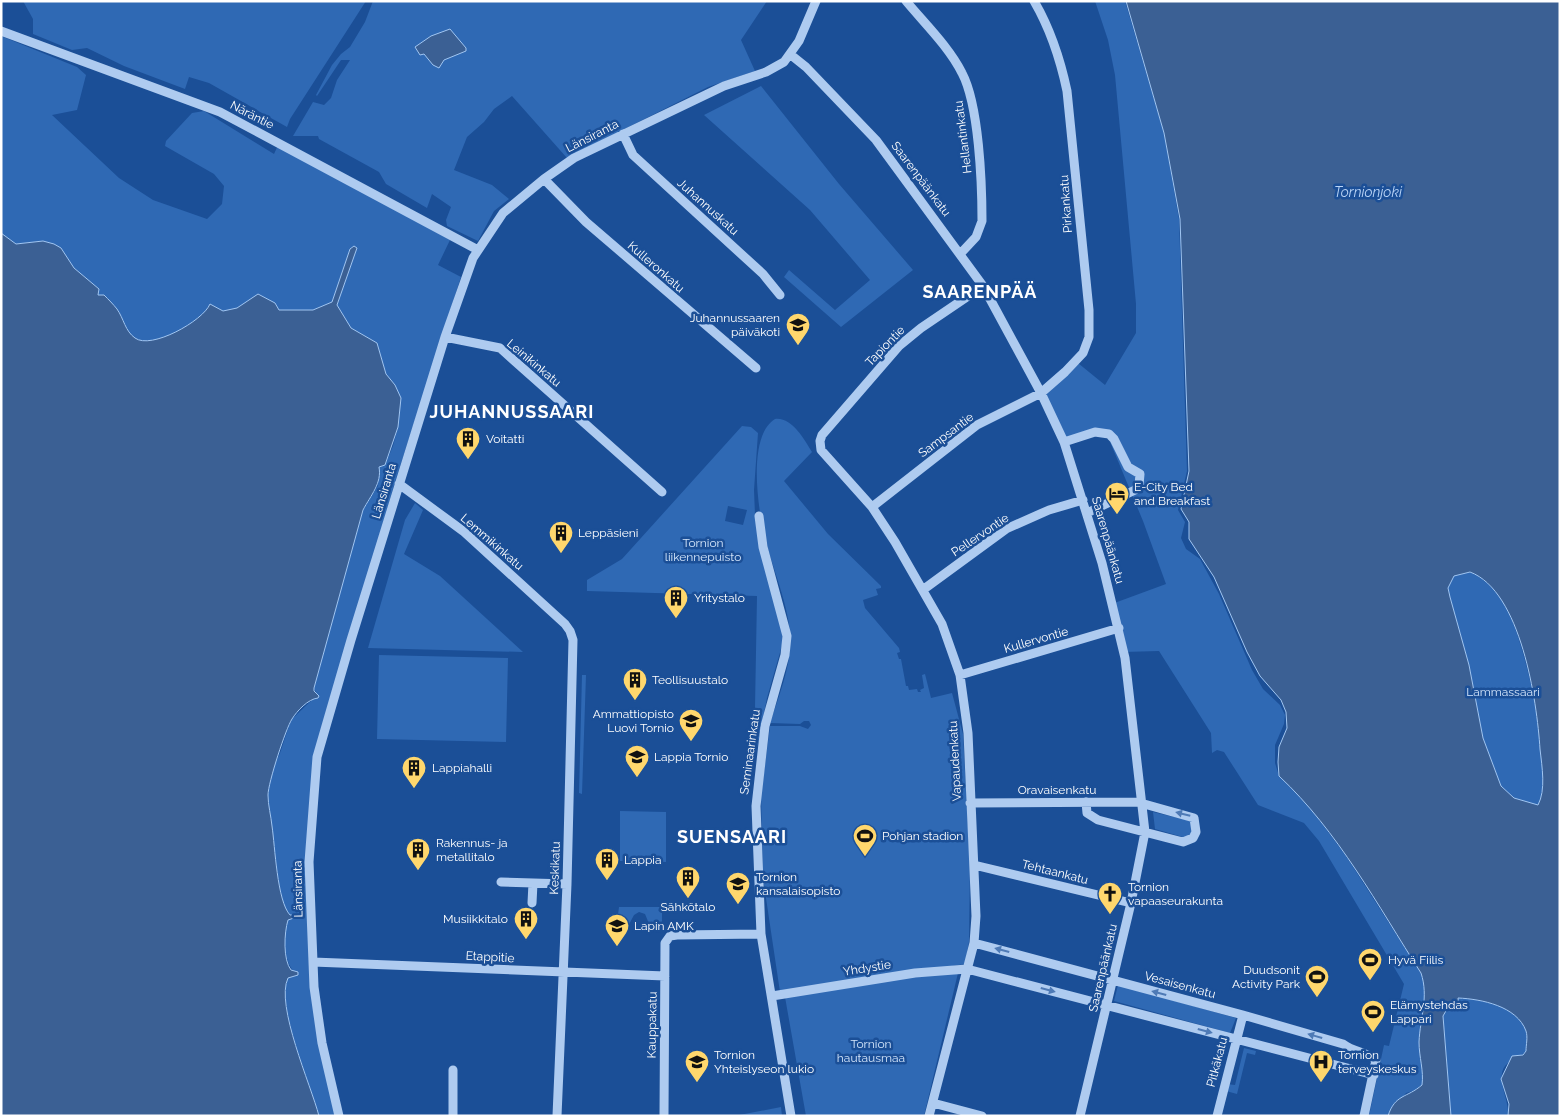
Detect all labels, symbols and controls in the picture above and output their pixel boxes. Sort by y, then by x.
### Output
street label: Näräntie [228,98,276,132]
street label: Hellantinkatu [952,100,974,174]
street label: Länsiranta [563,117,621,155]
street label: Saarenpäänkatu [888,139,954,219]
street label: Pirkankatu [1057,175,1075,233]
street label: Juhannuskatu [675,176,741,238]
water label: Tornionjoki [1334,184,1403,200]
street label: Kulleronkatu [625,239,687,295]
district label: SAARENPÄÄ [923,281,1037,302]
place label: Juhannussaaren päiväkoti [690,311,780,339]
school or university icon: Juhannussaaren päiväkoti [785,312,811,346]
street label: Tapiontie [862,323,908,369]
street label: Leinikinkatu [504,336,564,390]
district label: JUHANNUSSAARI [430,401,594,422]
street label: Sampsantie [916,410,976,460]
building icon: Voitatti [455,426,481,460]
place label: Voitatti [486,432,524,446]
street label: Länsiranta [369,462,399,520]
place label: E-City Bed and Breakfast [1134,480,1210,508]
hotel icon: E-City Bed and Breakfast [1104,481,1130,515]
street label: Saarenpäänkatu [1089,495,1127,585]
street label: Lemmikinkatu [458,511,526,573]
street label: Pellervontie [949,511,1011,559]
building icon: Leppäsieni [548,520,574,554]
place label: Leppäsieni [578,526,638,540]
park label: Tornion liikennepuisto [665,536,741,564]
building icon: Yritystalo [663,585,689,619]
place label: Yritystalo [694,591,745,605]
street label: Kullervontie [1002,624,1070,656]
building icon: Teollisuustalo [622,667,648,701]
place label: Teollisuustalo [652,673,728,687]
park label: Lammassaari [1466,685,1540,699]
place label: Ammattiopisto Luovi Tornio [593,707,674,735]
school or university icon: Ammattiopisto Luovi Tornio [678,708,704,742]
street label: Seminaarinkatu [737,709,763,795]
street label: Vapaudenkatu [946,720,964,802]
school or university icon: Lappia Tornio [624,744,650,778]
place label: Lappia Tornio [654,750,728,764]
building icon: Lappiahalli [401,755,427,789]
place label: Lappiahalli [432,761,492,775]
street label: Oravaisenkatu [1018,783,1096,797]
one-way arrow [1175,810,1190,818]
sports icon: Pohjan stadion [852,823,878,857]
district label: SUENSAARI [677,826,787,847]
place label: Pohjan stadion [882,829,963,843]
place label: Rakennus- ja metallitalo [436,836,508,864]
building icon: Rakennus- ja metallitalo [405,837,431,871]
street label: Keskikatu [547,841,563,895]
building icon: Lappia [594,847,620,881]
place label: Lappia [624,853,662,867]
street label: Tehtaankatu [1020,857,1090,887]
street label: Länsiranta [291,860,305,918]
building icon: Sähkötalo [675,865,701,899]
place label: Tornion kansalaisopisto [756,870,840,898]
school or university icon: Tornion kansalaisopisto [725,871,751,905]
place label: Tornion vapaaseurakunta [1128,880,1223,908]
church icon: Tornion vapaaseurakunta [1097,881,1123,915]
place label: Sähkötalo [661,900,715,914]
building icon: Musiikkitalo [513,906,539,940]
place label: Musiikkitalo [443,912,508,926]
school or university icon: Lapin AMK [604,913,630,947]
place label: Lapin AMK [634,919,694,933]
street label: Saarenpäänkatu [1086,923,1120,1013]
one-way arrow [994,946,1009,954]
sports icon: Hyvä Fiilis [1357,947,1383,981]
street label: Etappitie [465,949,515,965]
place label: Hyvä Fiilis [1388,953,1443,967]
street label: Yhdystie [842,957,892,979]
place label: Duudsonit Activity Park [1232,963,1301,991]
sports icon: Duudsonit Activity Park [1304,964,1330,998]
street label: Vesaisenkatu [1143,969,1217,1001]
one-way arrow [1041,986,1056,994]
one-way arrow [1151,988,1166,996]
street label: Kauppakatu [644,992,660,1058]
place label: Elämystehdas Lappari [1390,998,1468,1026]
sports icon: Elämystehdas Lappari [1360,999,1386,1033]
one-way arrow [1198,1027,1213,1035]
one-way arrow [1308,1032,1323,1040]
street label: Pitkäkatu [1204,1036,1230,1088]
park label: Tornion hautausmaa [837,1037,905,1065]
place label: Tornion Yhteislyseon lukio [714,1048,814,1076]
place label: Tornion terveyskeskus [1338,1048,1417,1076]
school or university icon: Tornion Yhteislyseon lukio [684,1049,710,1083]
hospital icon: Tornion terveyskeskus [1308,1049,1334,1083]

